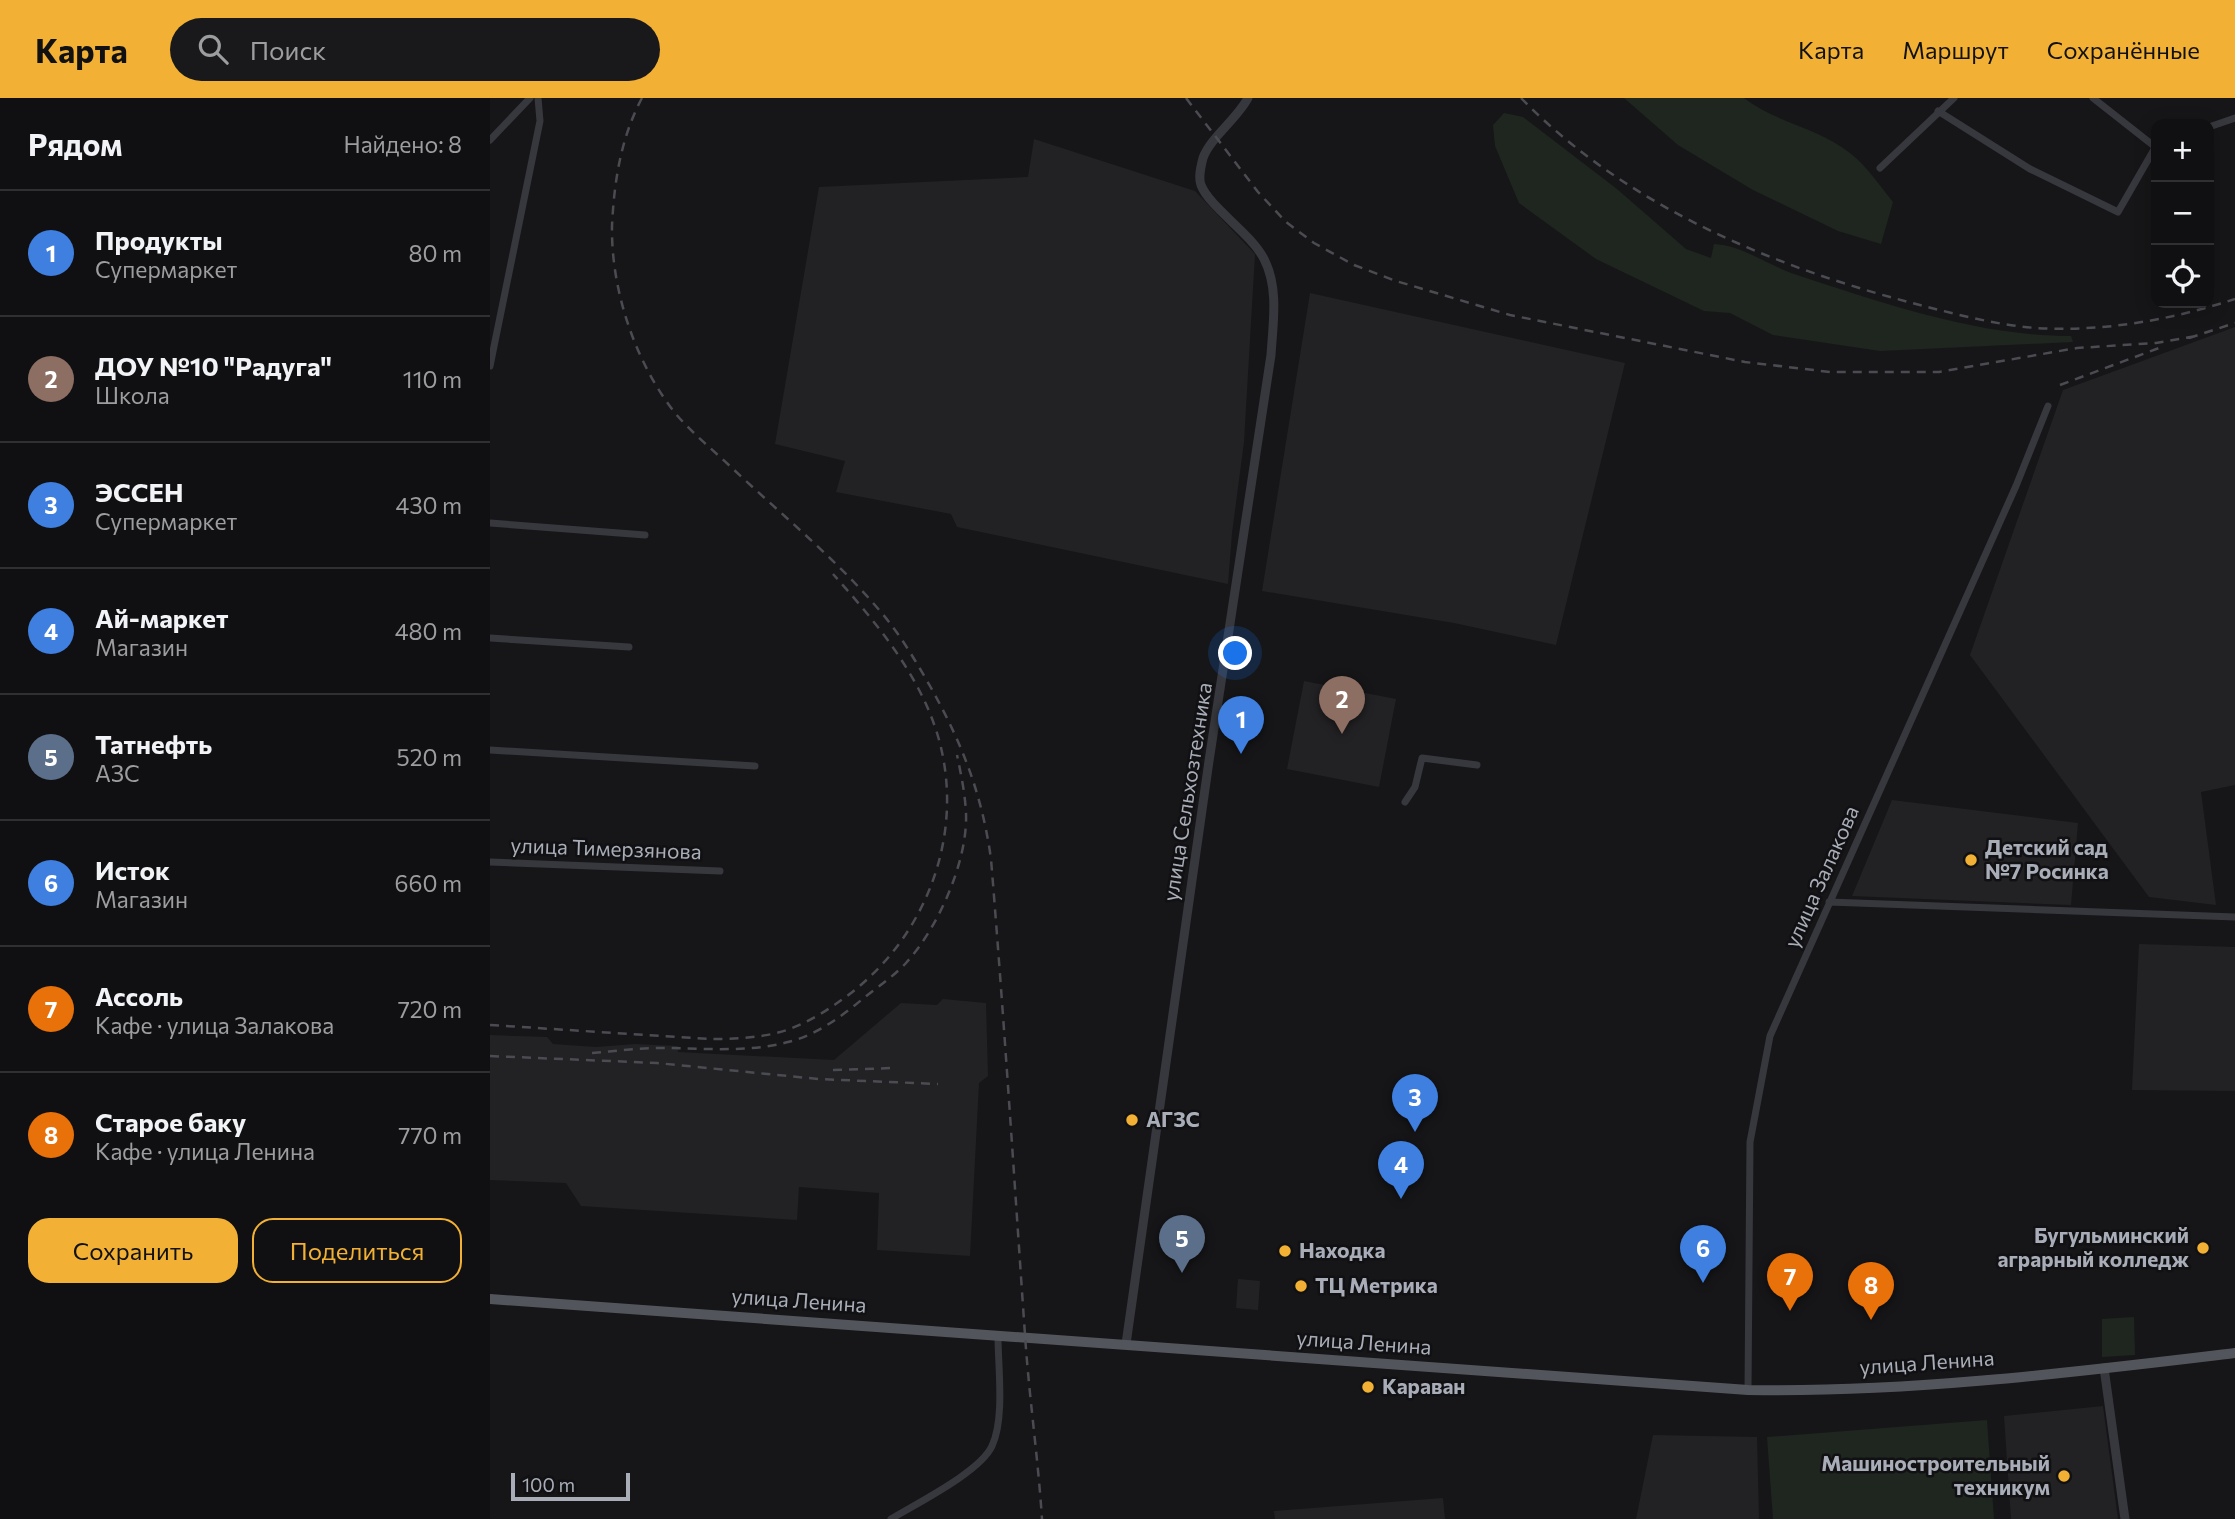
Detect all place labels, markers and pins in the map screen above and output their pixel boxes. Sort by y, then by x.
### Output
pin: 2 [1319,676,1365,734]
pin: 1 [1218,696,1264,754]
place label: Детский сад №7 Росинка [1985,834,2109,883]
marker: Детский сад №7 Росинка [1963,852,1979,868]
pin: 3 [1392,1074,1438,1132]
place label: АГЗС [1146,1106,1200,1131]
marker: АГЗС [1124,1112,1140,1128]
pin: 4 [1378,1141,1424,1199]
pin: 5 [1159,1215,1205,1273]
place label: Бугульминский аграрный колледж [1998,1222,2189,1271]
pin: 6 [1680,1225,1726,1283]
place label: Находка [1299,1237,1385,1262]
marker: Бугульминский аграрный колледж [2195,1240,2211,1256]
marker: Находка [1277,1243,1293,1259]
pin: 7 [1767,1253,1813,1311]
pin: 8 [1848,1262,1894,1320]
place label: ТЦ Метрика [1315,1272,1438,1297]
marker: ТЦ Метрика [1293,1278,1309,1294]
place label: Караван [1382,1373,1466,1398]
marker: Караван [1360,1379,1376,1395]
place label: Машиностроительный техникум [1821,1450,2050,1499]
marker: Машиностроительный техникум [2056,1468,2072,1484]

